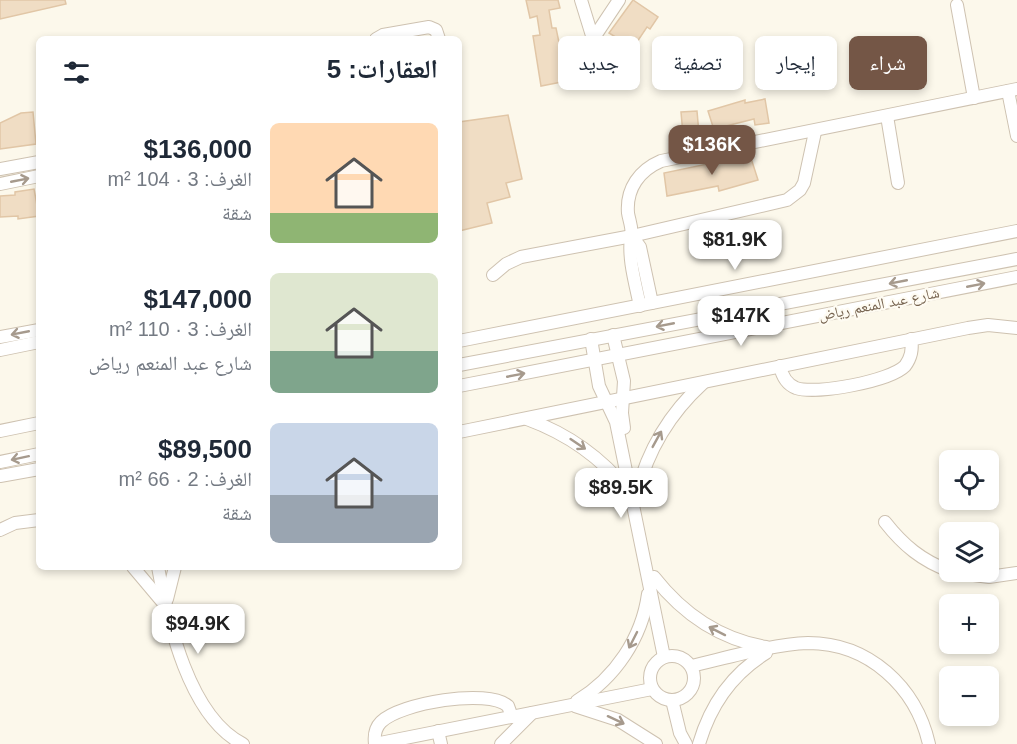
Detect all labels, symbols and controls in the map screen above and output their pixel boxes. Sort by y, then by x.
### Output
chip: جديد [558,36,640,90]
chip: تصفية [652,36,743,90]
chip: إيجار [755,36,837,90]
chip: شراء [849,36,927,90]
text: العقارات: 5 [327,54,438,84]
icon: filters [60,56,93,89]
pin: $136K [670,125,754,176]
text: $136K [683,133,741,155]
text: $136,000 [144,134,252,164]
icon: home [318,147,390,219]
text: الغرف: 3 · 104 m² [107,168,252,190]
one-way arrow [9,174,29,185]
text: شقة [222,202,252,224]
pin: $81.9K [686,220,784,271]
text: $81.9K [703,228,767,250]
one-way arrow [888,277,908,288]
one-way arrow [965,279,985,290]
street label: شارع عبد المنعم رياض [817,283,941,326]
text: $147,000 [144,284,252,314]
pin: $147K [699,296,783,347]
icon: home [318,297,390,369]
text: $147K [712,304,770,326]
text: الغرف: 3 · 110 m² [109,318,252,340]
one-way arrow [655,320,675,331]
one-way arrow [10,328,29,340]
text: شارع عبد المنعم رياض [88,352,252,374]
one-way arrow [506,369,526,380]
one-way arrow [652,430,663,448]
text: $89,500 [158,434,252,464]
one-way arrow [569,438,586,450]
icon: home [318,447,390,519]
map controls [939,450,999,726]
button: locate [939,450,999,510]
one-way arrow [10,453,30,464]
text: الغرف: 2 · 66 m² [119,468,252,490]
pin: $89.5K [572,468,670,519]
text: $89.5K [589,476,653,498]
text: شقة [222,502,252,524]
button: layers [939,522,999,582]
button: + [939,594,999,654]
pin: $94.9K [149,604,247,655]
text: $94.9K [166,612,230,634]
one-way arrow [709,625,727,637]
one-way arrow [627,631,638,649]
button: − [939,666,999,726]
one-way arrow [606,714,624,726]

